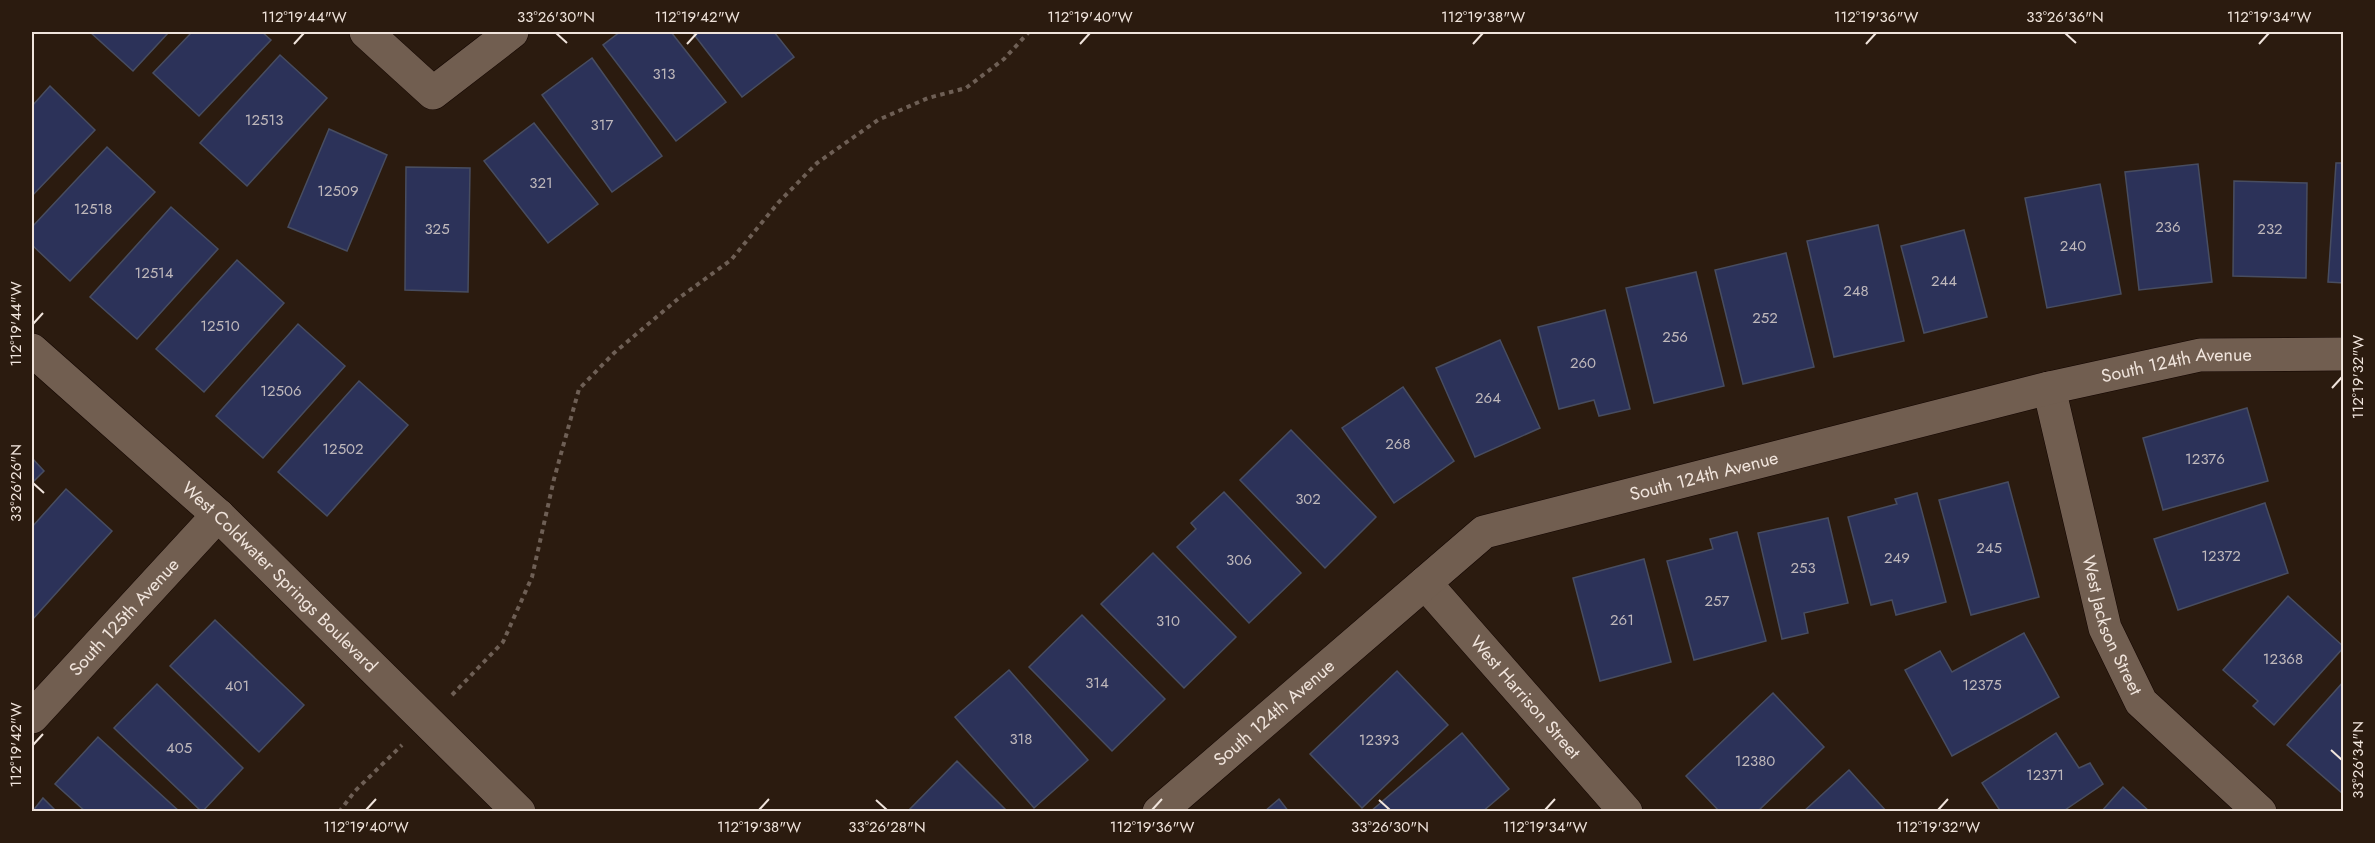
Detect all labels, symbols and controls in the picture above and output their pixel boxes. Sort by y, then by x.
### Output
text: 112°19'44"W [261,6,347,28]
text: 33°26'30"N [517,6,595,28]
text: 112°19'42"W [655,6,740,28]
text: 112°19'40"W [1047,6,1133,28]
text: 112°19'38"W [1441,6,1525,28]
text: 112°19'36"W [1834,6,1918,28]
text: 33°26'36"N [2026,6,2104,28]
text: 112°19'34"W [2227,6,2311,28]
house number: 313 [652,63,676,85]
house number: 12513 [245,109,283,131]
house number: 317 [591,114,614,136]
house number: 321 [529,172,553,194]
house number: 12509 [317,180,359,202]
house number: 12518 [74,198,112,220]
house number: 236 [2155,216,2181,238]
house number: 325 [424,218,450,240]
house number: 232 [2257,218,2283,240]
house number: 240 [2060,235,2086,257]
house number: 12514 [134,262,174,284]
house number: 244 [1931,270,1957,292]
house number: 248 [1843,280,1869,302]
text: 112°19'44"W [5,281,27,367]
house number: 252 [1752,307,1778,329]
house number: 12510 [200,315,240,337]
house number: 256 [1662,326,1688,348]
text: 112°19'32"W [2347,335,2369,419]
street label: South 124th Avenue [2099,342,2252,389]
house number: 260 [1570,352,1596,374]
house number: 12506 [260,380,302,402]
house number: 264 [1475,387,1501,409]
house number: 268 [1385,433,1411,455]
house number: 12502 [322,438,364,460]
text: 33°26'26"N [5,444,27,522]
street label: South 124th Avenue [1627,445,1781,507]
house number: 12376 [2185,448,2225,470]
street label: West Coldwater Springs Boulevard [176,476,383,678]
house number: 302 [1295,488,1321,510]
house number: 245 [1976,537,2002,559]
house number: 12372 [2201,545,2241,567]
house number: 249 [1884,547,1910,569]
house number: 306 [1226,549,1252,571]
street label: South 125th Avenue [63,552,185,682]
street label: West Jackson Street [2076,553,2149,700]
house number: 253 [1790,557,1816,579]
house number: 257 [1705,590,1730,612]
house number: 261 [1610,609,1634,631]
house number: 310 [1156,610,1180,632]
street label: West Harrison Street [1464,630,1587,765]
house number: 12368 [2263,648,2303,670]
street label: South 124th Avenue [1208,653,1340,772]
house number: 314 [1085,672,1109,694]
house number: 12375 [1962,674,2002,696]
house number: 401 [225,675,249,697]
text: 112°19'42"W [5,702,27,787]
text: 33°26'34"N [2347,721,2369,799]
house number: 318 [1009,728,1033,750]
house number: 12393 [1359,729,1399,751]
house number: 405 [166,737,192,759]
house number: 12380 [1735,750,1775,772]
house number: 12371 [2026,764,2064,786]
text: 112°19'40"W [323,816,409,838]
text: 112°19'38"W [717,816,801,838]
text: 33°26'28"N [848,816,926,838]
text: 112°19'36"W [1110,816,1194,838]
text: 33°26'30"N [1351,816,1429,838]
text: 112°19'34"W [1503,816,1587,838]
text: 112°19'32"W [1896,816,1980,838]

